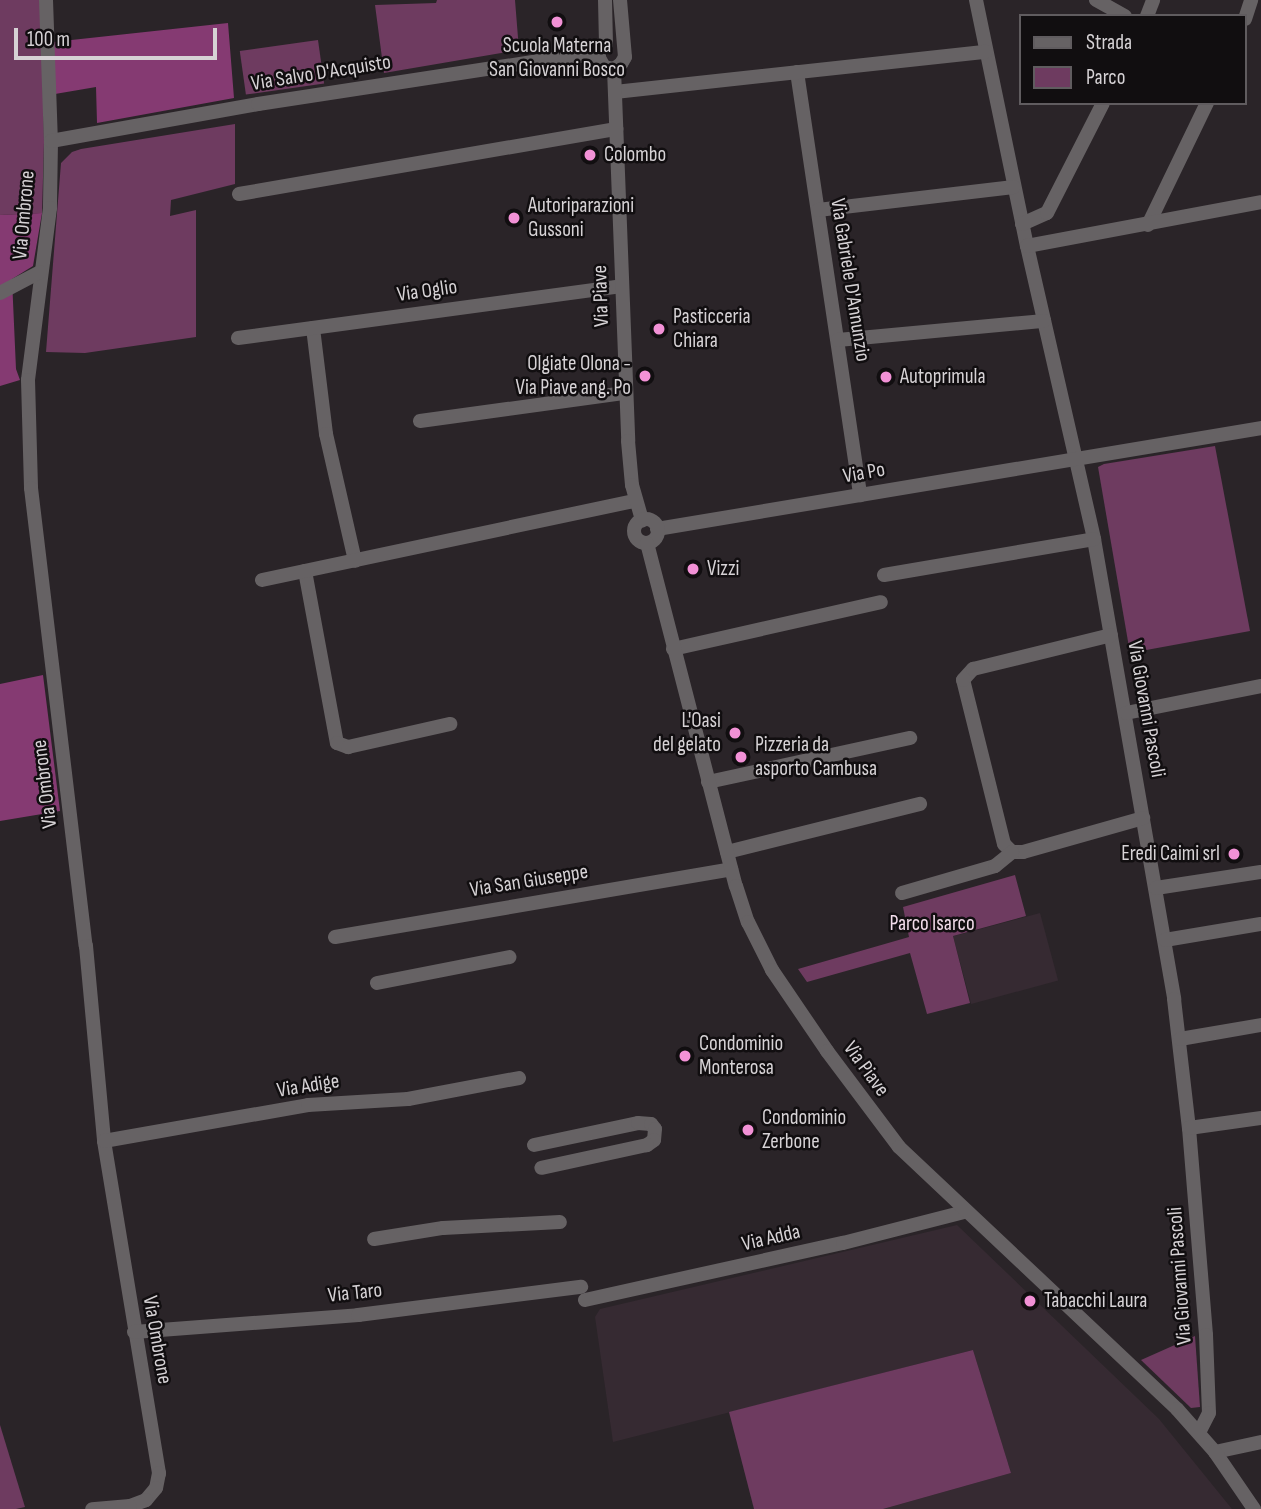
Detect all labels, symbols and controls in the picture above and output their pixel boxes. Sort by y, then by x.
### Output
scale bar [18,14,220,58]
marker: Scuola Materna San Giovanni Bosco [549,14,565,30]
legend [1020,14,1247,105]
text: 100 m [27,27,70,52]
text: Strada [1086,30,1132,55]
place label: Scuola Materna San Giovanni Bosco [489,33,625,83]
street label: Via Salvo D'Acquisto [249,50,393,96]
text: Parco [1086,65,1125,90]
place label: Colombo [604,142,666,168]
marker: Colombo [582,147,598,163]
street label: Via Ombrone [8,169,40,261]
place label: Autoriparazioni Gussoni [528,193,634,243]
street label: Via Gabriele D'Annunzio [825,197,875,363]
marker: Autoriparazioni Gussoni [506,210,522,226]
street label: Via Piave [587,265,615,327]
street label: Via Oglio [395,274,459,308]
place label: Pasticceria Chiara [673,304,751,354]
marker: Pasticceria Chiara [651,321,667,337]
place label: Olgiate Olona - Via Piave ang. Po [515,351,631,401]
place label: Autoprimula [900,364,986,390]
marker: Olgiate Olona - Via Piave ang. Po [637,368,653,384]
marker: Autoprimula [878,369,894,385]
street label: Via Po [841,457,887,489]
place label: Vizzi [707,556,739,582]
marker: Vizzi [685,561,701,577]
street label: Via Giovanni Pascoli [1122,639,1170,779]
place label: L'Oasi del gelato [653,708,721,758]
marker: L'Oasi del gelato [727,725,743,741]
place label: Pizzeria da asporto Cambusa [755,732,877,782]
street label: Via Ombrone [27,738,63,830]
marker: Pizzeria da asporto Cambusa [733,749,749,765]
place label: Eredi Caimi srl [1121,841,1220,867]
marker: Eredi Caimi srl [1226,846,1242,862]
street label: Via San Giuseppe [468,859,590,903]
park label: Parco Isarco [889,911,975,937]
place label: Condominio Monterosa [699,1031,783,1081]
street label: Via Piave [838,1037,894,1101]
marker: Condominio Monterosa [677,1048,693,1064]
street label: Via Adige [275,1069,341,1103]
place label: Condominio Zerbone [762,1105,846,1155]
marker: Condominio Zerbone [740,1122,756,1138]
street label: Via Giovanni Pascoli [1163,1206,1197,1346]
street label: Via Adda [739,1219,803,1257]
street label: Via Taro [327,1278,383,1308]
place label: Tabacchi Laura [1044,1288,1147,1314]
marker: Tabacchi Laura [1022,1293,1038,1309]
street label: Via Ombrone [137,1294,177,1386]

